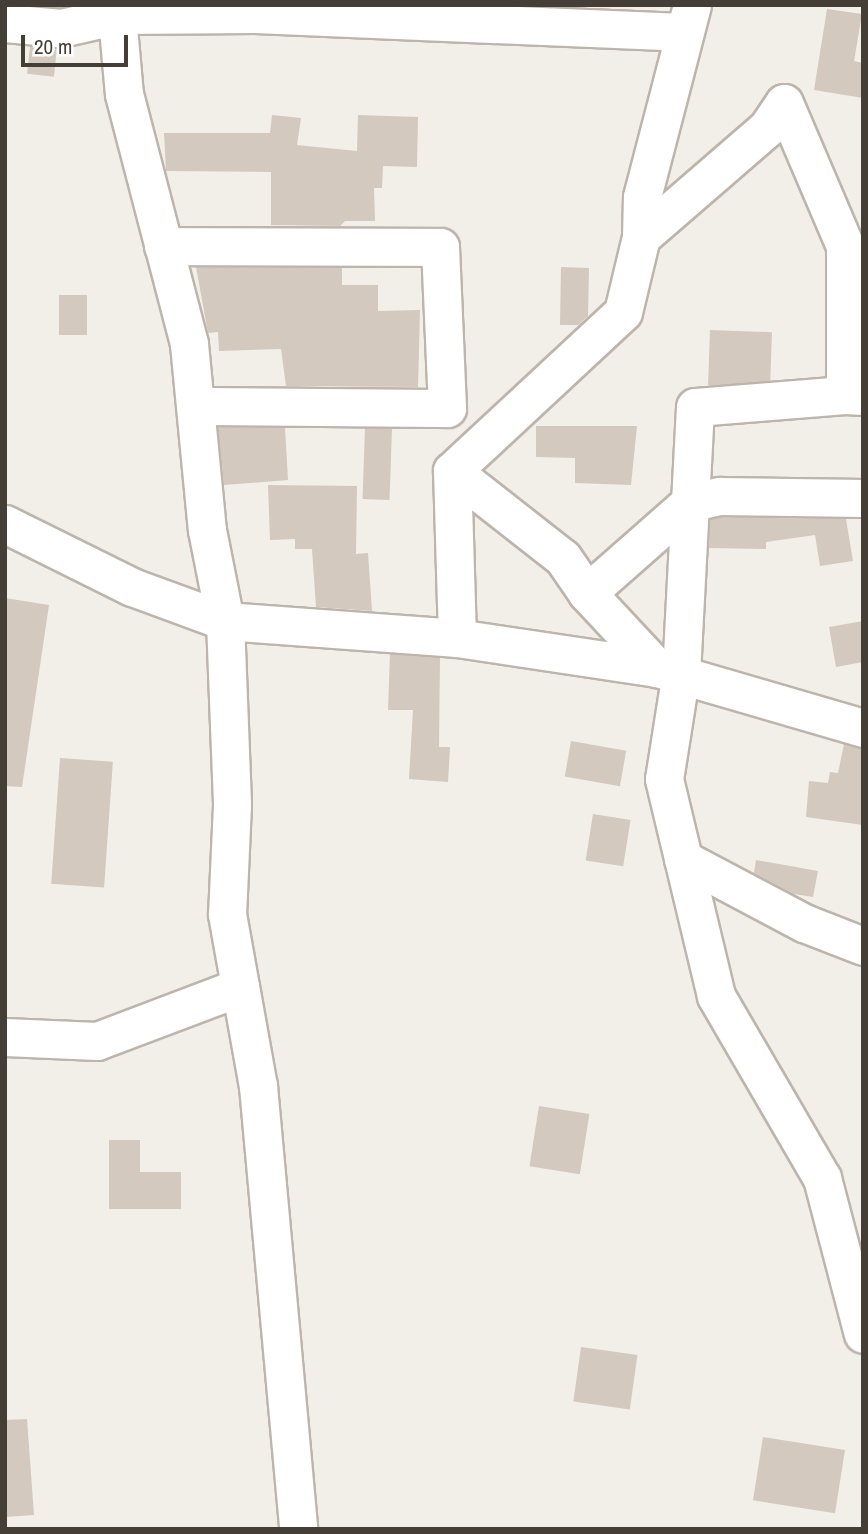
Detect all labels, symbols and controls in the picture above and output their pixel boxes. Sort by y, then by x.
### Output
scale bar [24,21,131,65]
text: 20 m [34,32,72,61]

